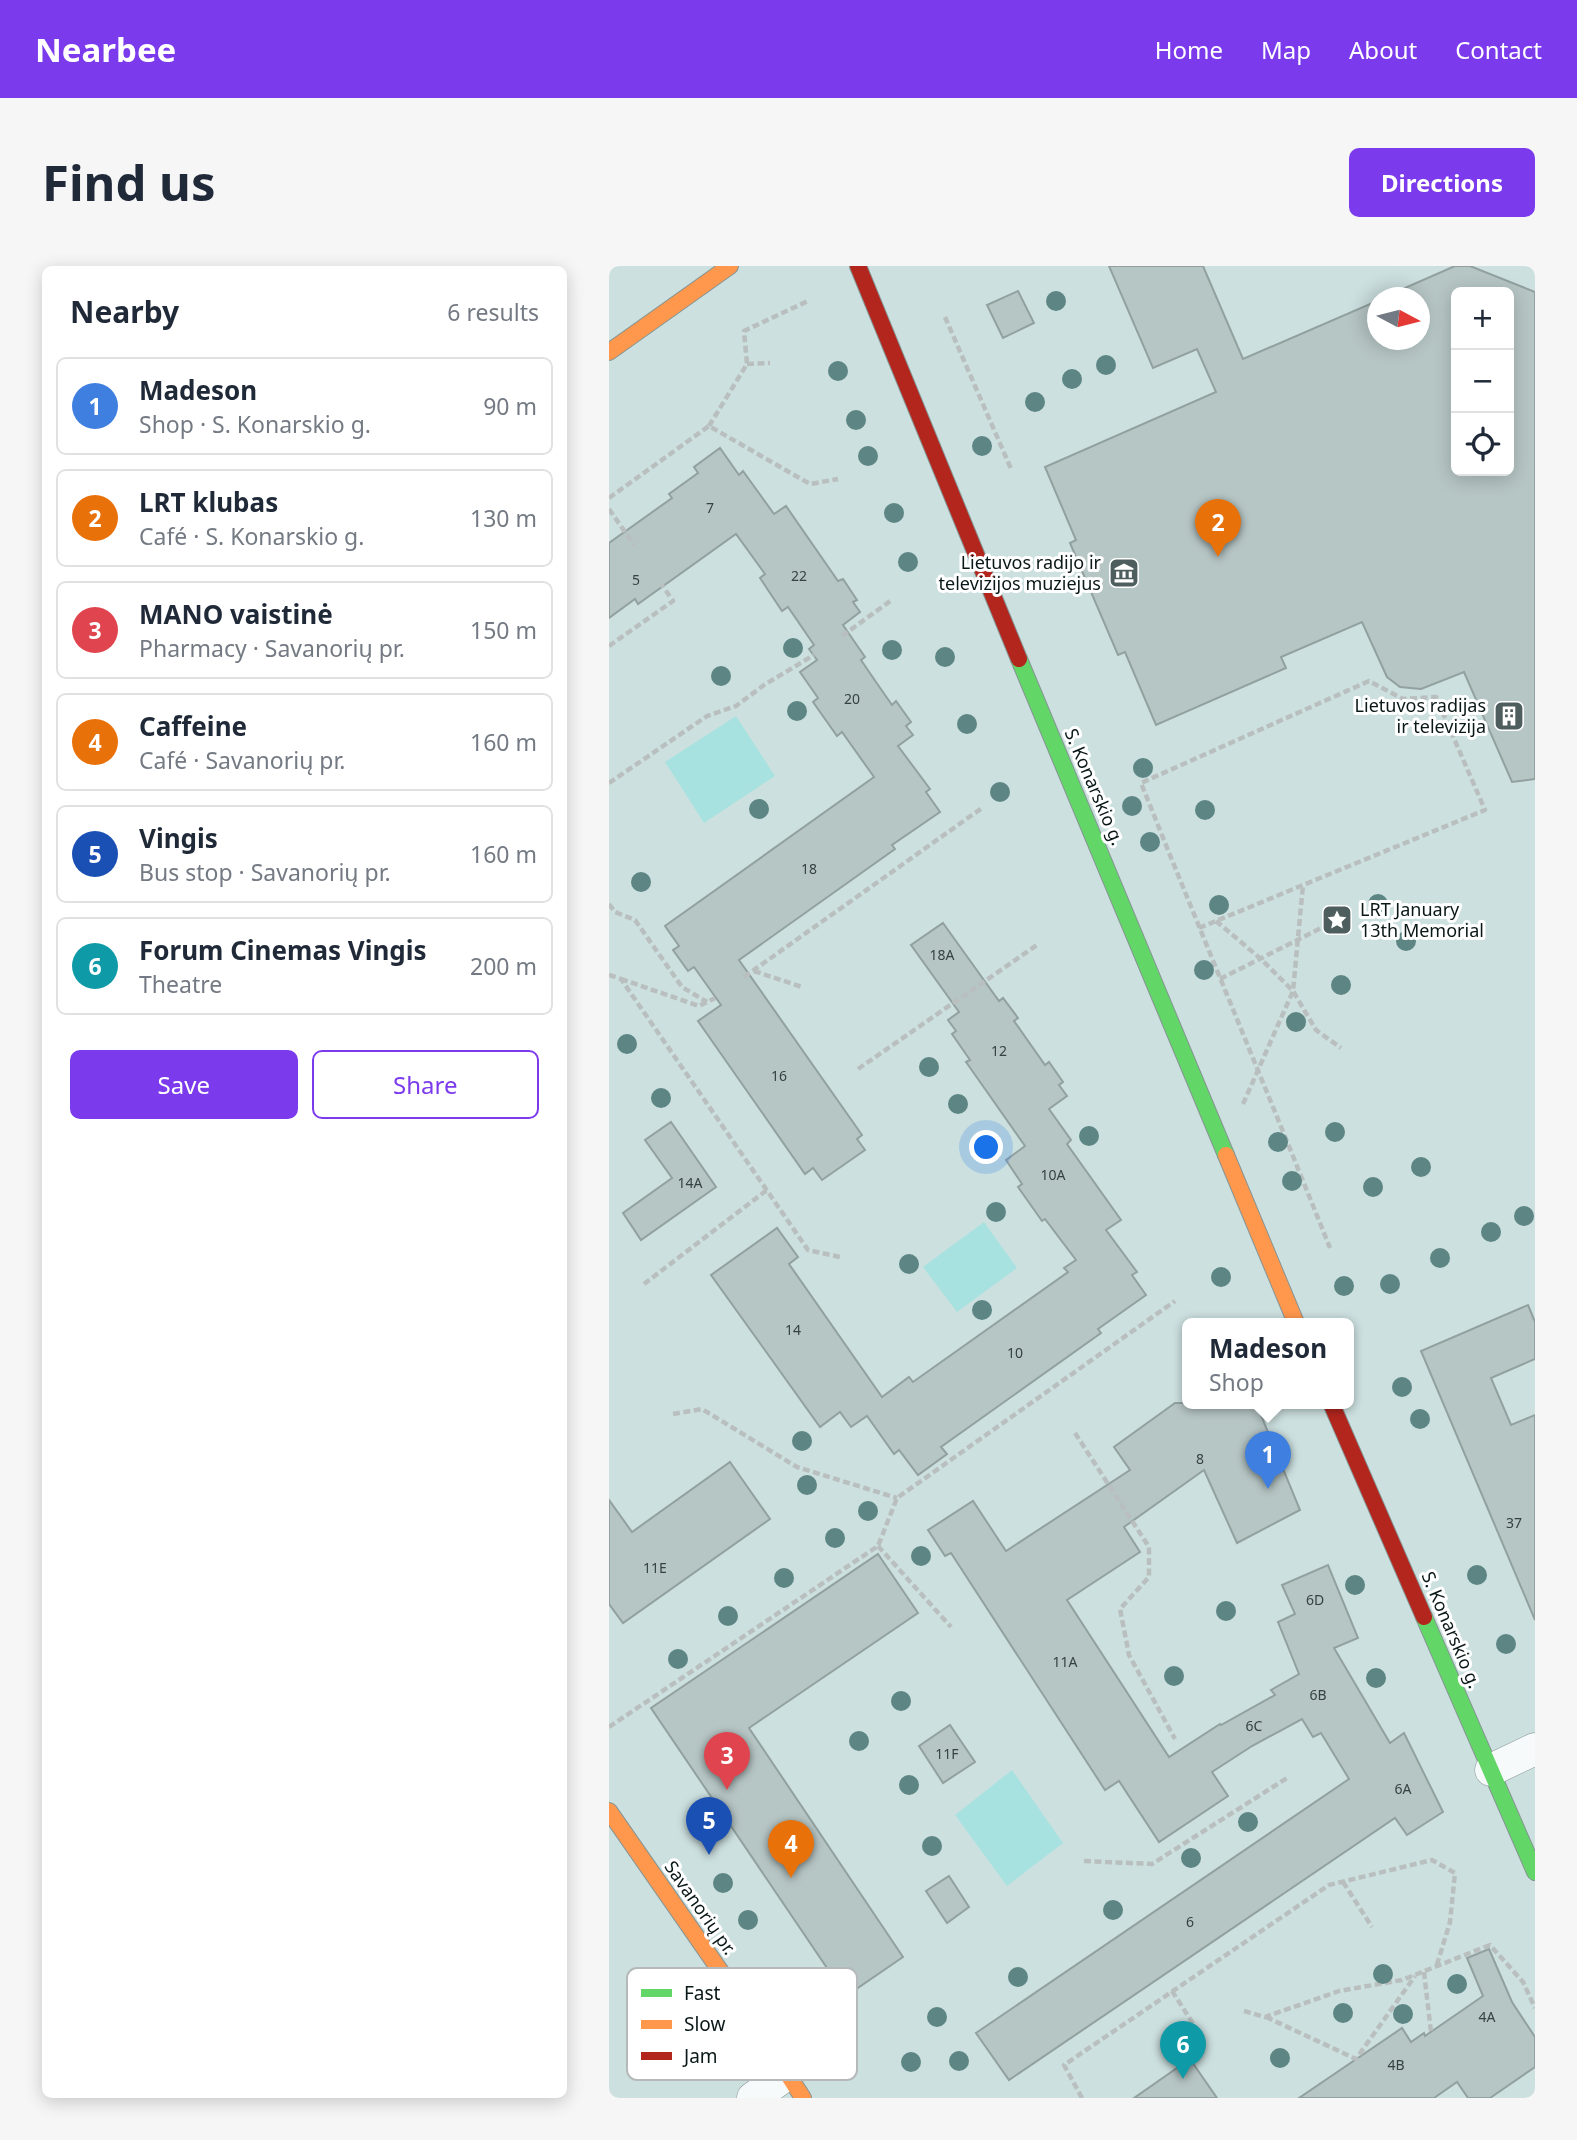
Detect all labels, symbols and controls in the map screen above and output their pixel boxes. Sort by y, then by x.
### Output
text: Nearbee [35,27,176,72]
text: Home [1155,33,1223,66]
text: Map [1261,33,1311,66]
text: About [1349,33,1417,66]
text: Contact [1455,33,1542,66]
button: Directions [1349,148,1535,217]
text: Find us [42,149,216,215]
north arrow [1367,287,1430,350]
map controls [1451,287,1514,476]
button: + [1451,287,1514,350]
text: Nearby [70,291,179,332]
text: 6 results [447,296,539,328]
button: − [1451,350,1514,413]
text: Madeson [139,372,257,408]
text: 1 [88,390,102,422]
text: 90 m [483,390,537,422]
text: Shop · S. Konarskio g. [139,408,371,440]
button: locate [1451,413,1514,476]
text: LRT klubas [139,484,278,520]
house number: 7 [706,498,714,517]
pin: 2 [1195,499,1241,557]
text: 2 [88,502,102,534]
text: 130 m [470,502,537,534]
text: Café · S. Konarskio g. [139,520,364,552]
place label: Lietuvos radijo ir televizijos muziejus [939,550,1102,595]
museum icon: Lietuvos radijo ir televizijos muziejus [1107,556,1141,590]
house number: 22 [791,566,807,585]
house number: 5 [632,570,640,589]
text: MANO vaistinė [139,596,333,632]
text: 3 [88,614,102,646]
text: 150 m [470,614,537,646]
text: Pharmacy · Savanorių pr. [139,632,405,664]
house number: 20 [844,689,860,708]
place label: Lietuvos radijas ir televizija [1355,693,1486,738]
building icon: Lietuvos radijas ir televizija [1492,699,1526,733]
text: Caffeine [139,708,247,744]
street label: S. Konarskio g. [1060,725,1130,849]
text: 4 [88,726,102,758]
text: 160 m [470,726,537,758]
text: Café · Savanorių pr. [139,744,345,776]
text: Vingis [139,820,218,856]
text: 5 [88,838,102,870]
text: 160 m [470,838,537,870]
text: Bus stop · Savanorių pr. [139,856,391,888]
house number: 18 [801,859,817,878]
place label: LRT January 13th Memorial [1360,897,1484,942]
place icon: LRT January 13th Memorial [1320,903,1354,937]
text: Forum Cinemas Vingis [139,932,427,968]
house number: 18A [930,945,955,964]
text: 6 [88,950,102,982]
text: 200 m [470,950,537,982]
text: Theatre [139,968,222,1000]
house number: 12 [991,1041,1007,1060]
button: Save [70,1050,298,1119]
button: Share [312,1050,539,1119]
house number: 16 [771,1066,787,1085]
your location [969,1130,1003,1164]
house number: 10A [1041,1165,1066,1184]
house number: 14A [678,1173,703,1192]
popup [1182,1318,1354,1409]
house number: 14 [785,1320,801,1339]
text: Madeson [1209,1330,1327,1366]
house number: 10 [1007,1343,1023,1362]
text: Shop [1209,1366,1264,1398]
pin: 1 [1245,1431,1291,1489]
house number: 8 [1196,1449,1204,1468]
house number: 37 [1506,1513,1522,1532]
house number: 11E [643,1558,667,1577]
street label: S. Konarskio g. [1417,1568,1487,1692]
house number: 6D [1306,1590,1324,1609]
house number: 11A [1053,1652,1078,1671]
house number: 6B [1309,1685,1327,1704]
house number: 6C [1246,1716,1263,1735]
pin: 3 [704,1732,750,1790]
house number: 11F [935,1744,959,1763]
house number: 6A [1395,1779,1412,1798]
pin: 5 [686,1797,732,1855]
pin: 4 [768,1820,814,1878]
street label: Savanorių pr. [660,1856,742,1959]
house number: 6 [1186,1912,1194,1931]
legend [627,1968,857,2080]
text: Fast [684,1980,721,2006]
house number: 4A [1479,2007,1496,2026]
text: Slow [684,2011,725,2037]
pin: 6 [1160,2021,1206,2079]
text: Jam [682,2043,718,2069]
house number: 4B [1387,2055,1405,2074]

